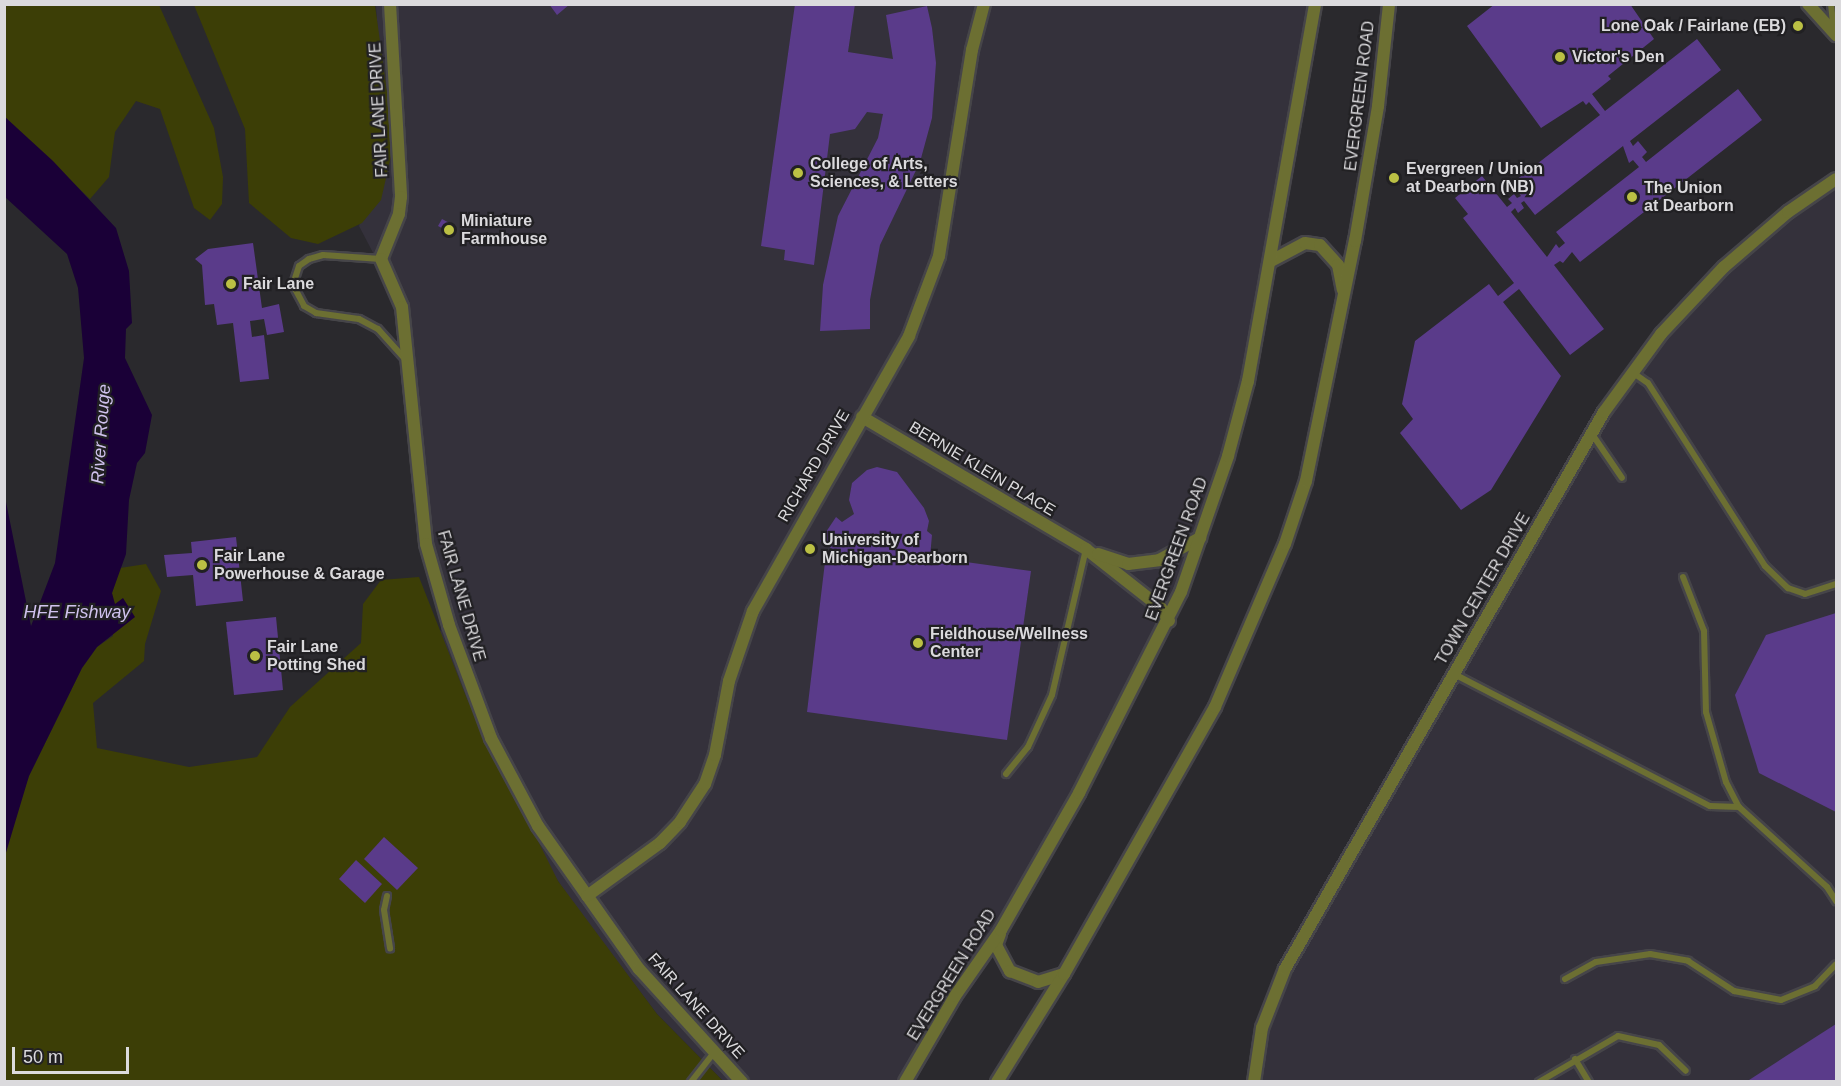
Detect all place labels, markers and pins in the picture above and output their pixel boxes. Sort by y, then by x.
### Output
place label: Lone Oak / Fairlane (EB) [1601,16,1786,36]
marker: Lone Oak / Fairlane (EB) [1791,19,1805,33]
place label: Victor's Den [1572,47,1664,67]
marker: Victor's Den [1553,50,1567,64]
place label: College of Arts, Sciences, & Letters [810,154,958,192]
place label: Evergreen / Union at Dearborn (NB) [1406,159,1543,197]
marker: College of Arts, Sciences, & Letters [791,166,805,180]
marker: Evergreen / Union at Dearborn (NB) [1387,171,1401,185]
place label: The Union at Dearborn [1644,178,1734,216]
marker: The Union at Dearborn [1625,190,1639,204]
place label: Miniature Farmhouse [461,211,547,249]
marker: Miniature Farmhouse [442,223,456,237]
place label: Fair Lane [243,274,314,294]
marker: Fair Lane [224,277,238,291]
place label: University of Michigan-Dearborn [822,530,968,568]
marker: University of Michigan-Dearborn [803,542,817,556]
place label: Fair Lane Powerhouse & Garage [214,546,385,584]
marker: Fair Lane Powerhouse & Garage [195,558,209,572]
place label: Fieldhouse/Wellness Center [930,624,1088,662]
marker: Fieldhouse/Wellness Center [911,636,925,650]
place label: Fair Lane Potting Shed [267,637,366,675]
marker: Fair Lane Potting Shed [248,649,262,663]

